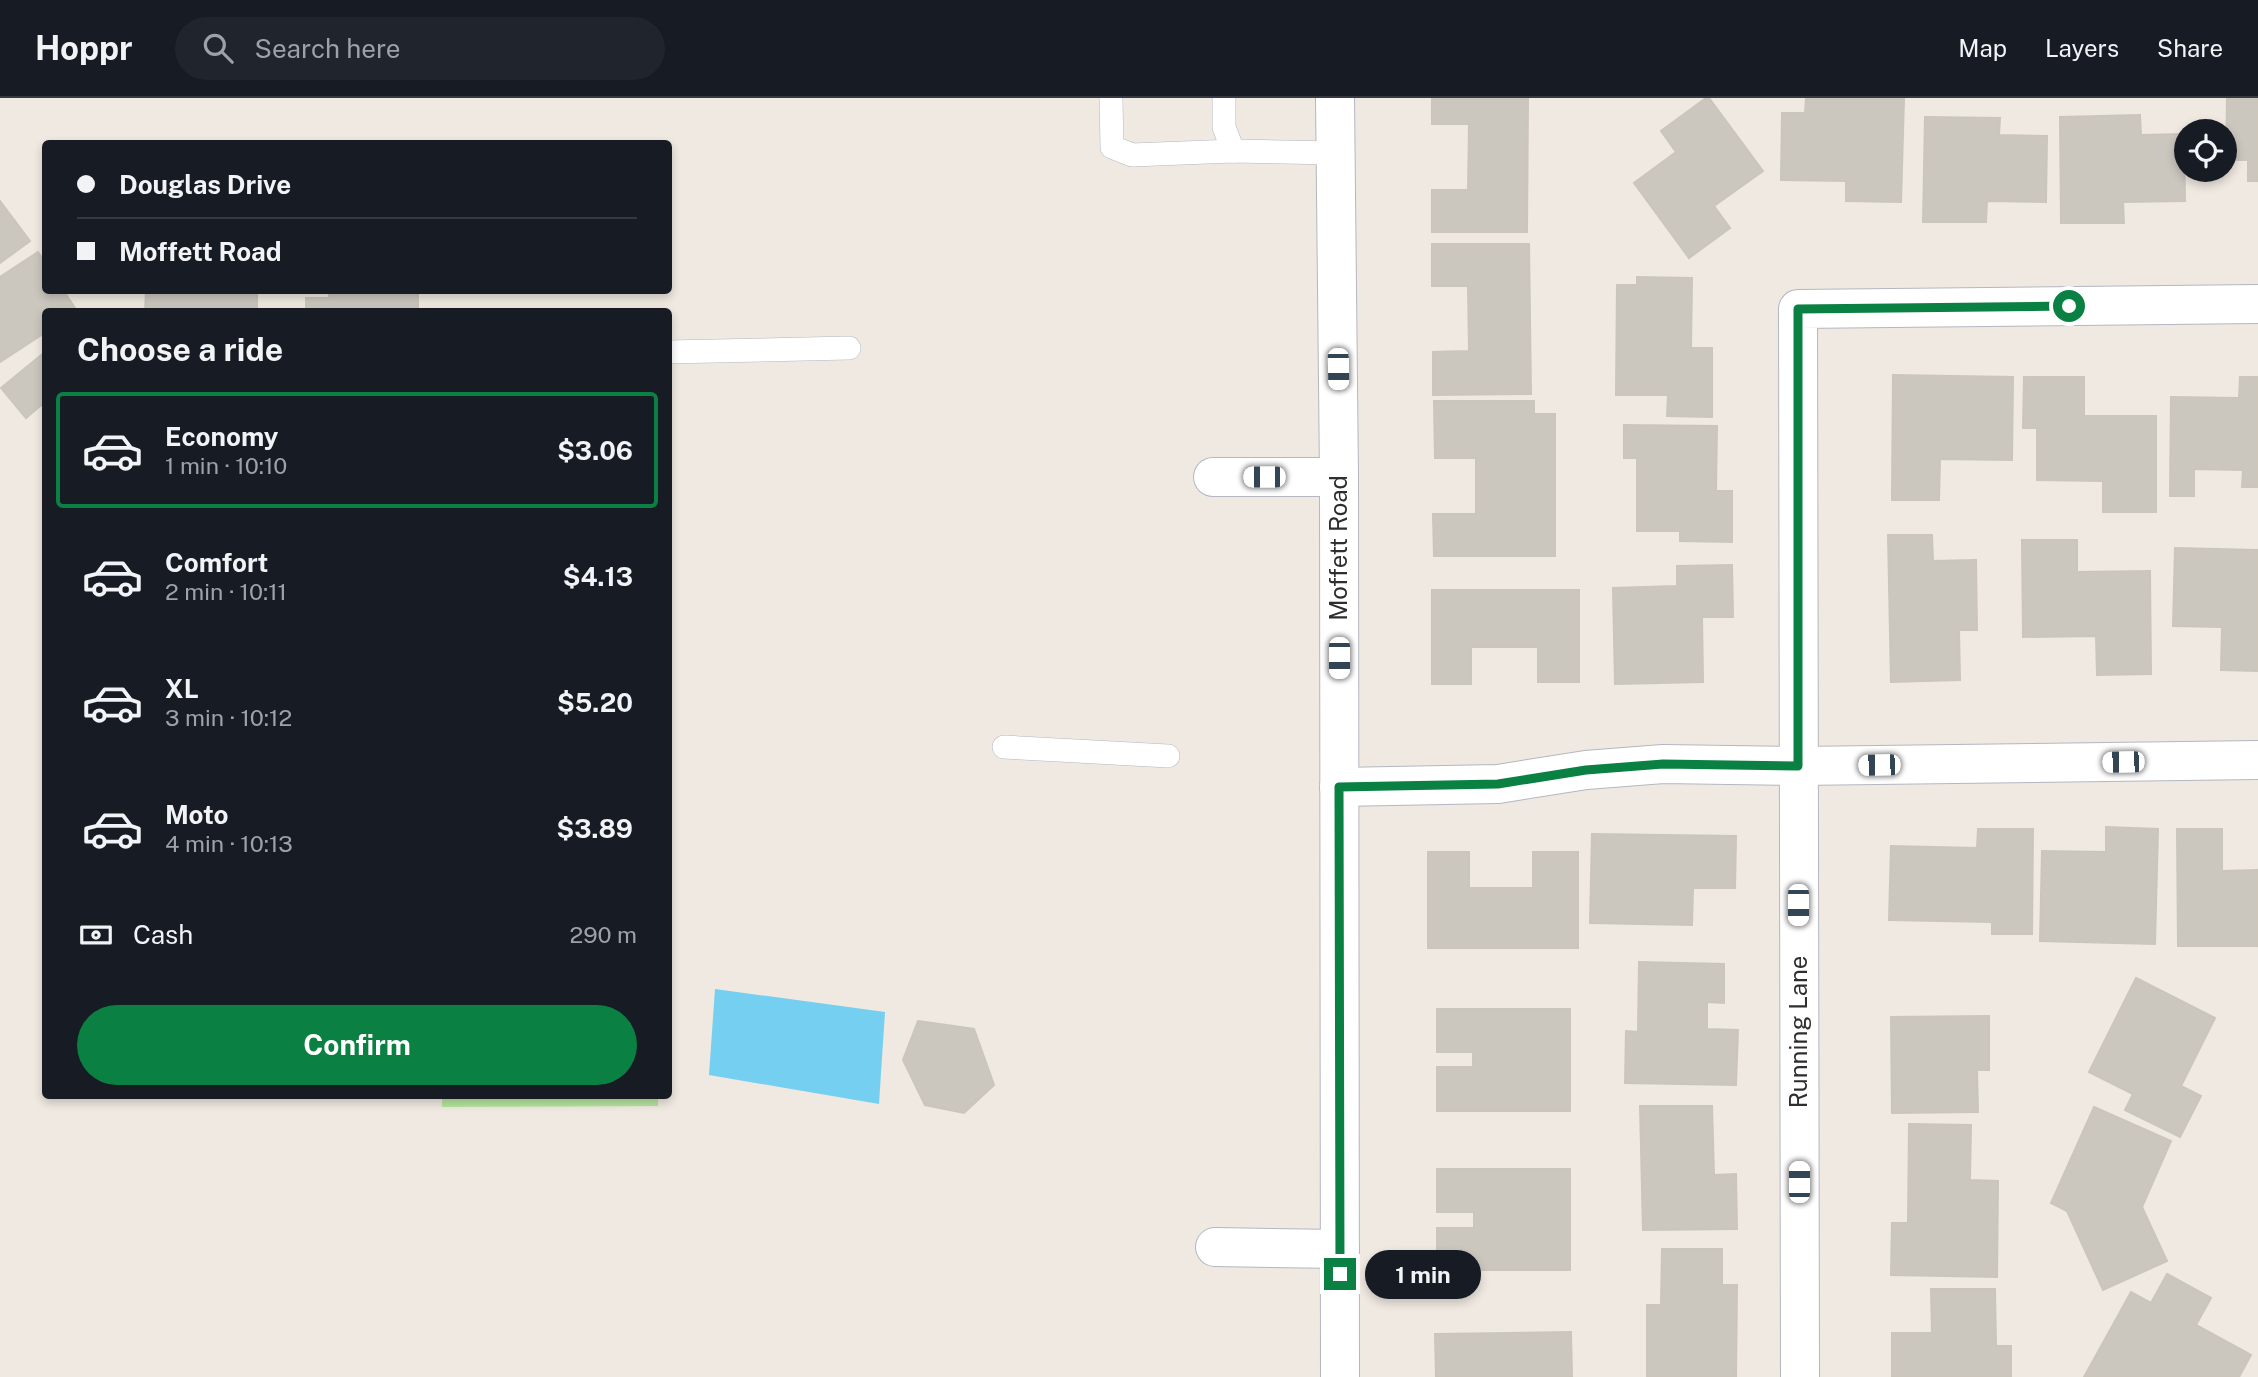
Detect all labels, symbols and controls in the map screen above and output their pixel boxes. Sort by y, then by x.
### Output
search box [175,17,665,80]
text: Hoppr [35,29,133,67]
icon: search [199,29,237,67]
text: Search here [255,33,401,64]
text: Map [1958,34,2007,62]
text: Layers [2045,34,2119,62]
text: Share [2157,34,2223,62]
map controls [2174,119,2237,182]
button: locate [2174,119,2237,182]
text: Douglas Drive [119,169,291,200]
text: Moffett Road [119,236,282,267]
route start [2053,290,2085,322]
text: Choose a ride [77,331,283,368]
car [1328,348,1349,390]
icon: car [81,419,144,482]
text: Economy [165,421,278,452]
text: $3.06 [557,435,633,466]
text: 1 min · 10:10 [165,452,287,479]
car [1244,467,1286,488]
street label: Moffett Road [1324,475,1352,621]
icon: car [81,545,144,608]
text: Comfort [165,547,268,578]
text: $4.13 [563,561,633,592]
text: 2 min · 10:11 [165,578,287,605]
car [1329,637,1350,679]
icon: car [81,671,144,734]
text: XL [165,673,199,704]
text: $5.20 [557,687,633,718]
text: 3 min · 10:12 [165,704,292,731]
car [2102,751,2145,773]
car [1858,754,1901,776]
icon: car [81,797,144,860]
text: Moto [165,799,228,830]
text: $3.89 [557,813,633,844]
text: 4 min · 10:13 [165,830,293,857]
car [1788,884,1809,926]
icon: cash [77,916,115,954]
text: Cash [133,919,193,950]
text: 290 m [570,921,637,948]
street label: Running Lane [1784,956,1812,1108]
button: Confirm [77,1005,637,1085]
car [1789,1161,1810,1203]
callout: 1 min [1364,1250,1480,1298]
route end [1324,1258,1356,1290]
text: 1 min [1395,1261,1451,1288]

